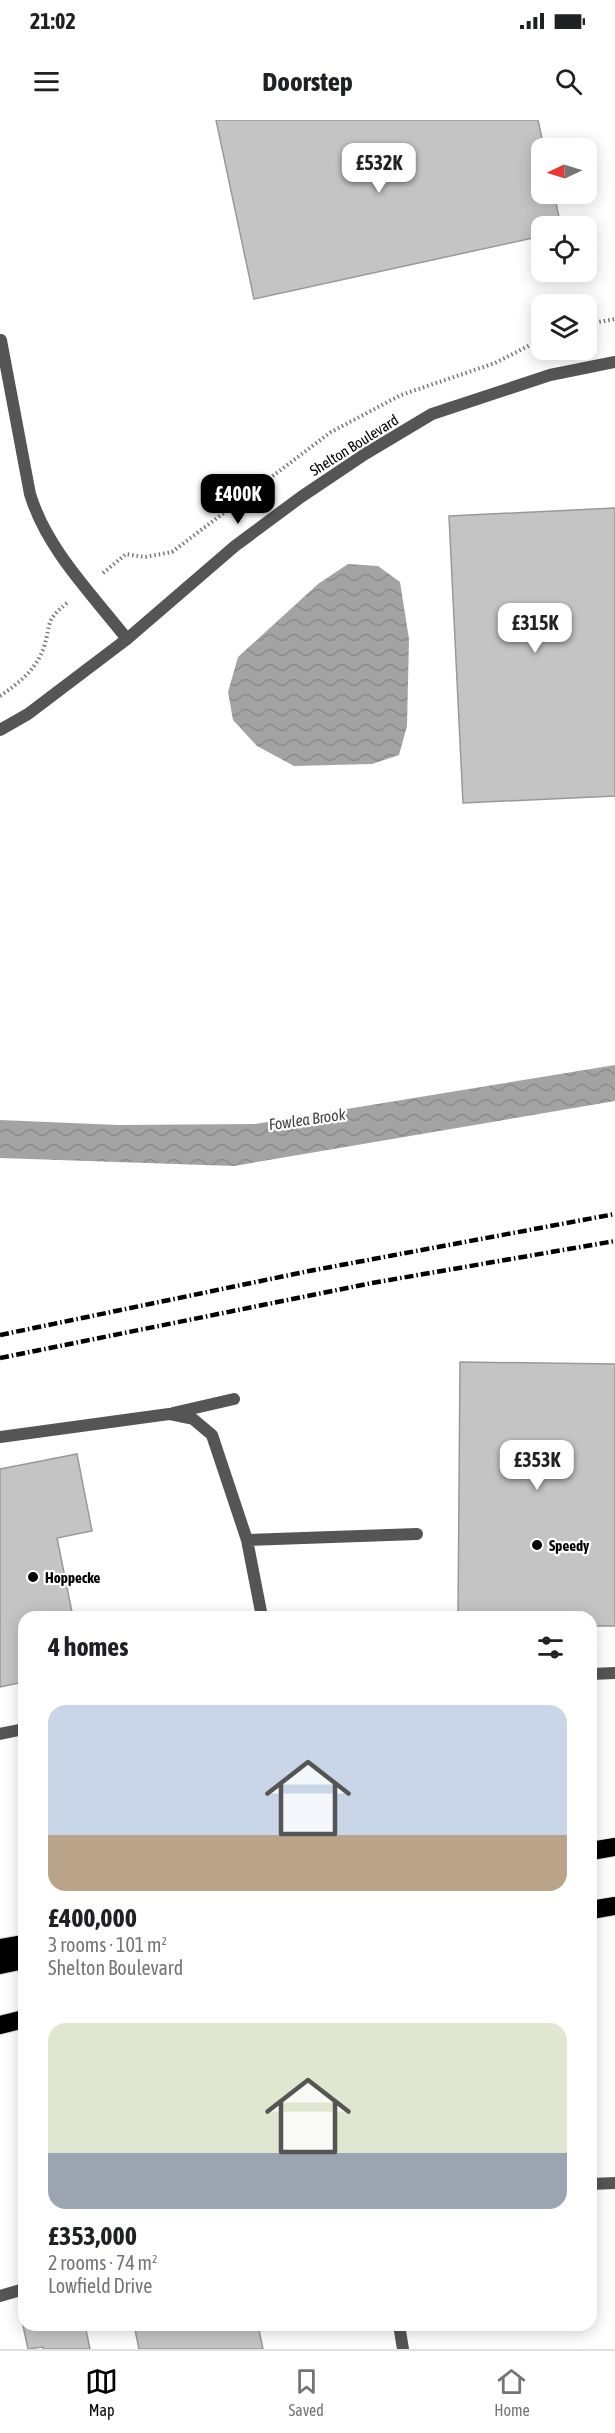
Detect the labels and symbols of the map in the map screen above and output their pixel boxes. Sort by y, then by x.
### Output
north arrow [531,138,597,204]
pin: £532K [337,143,421,194]
street label: Shelton Boulevard [307,411,401,479]
pin: £400K [196,474,280,525]
pin: £315K [493,603,577,654]
water label: Fowlea Brook [267,1105,348,1133]
pin: £353K [495,1440,579,1491]
place label: Speedy [549,1537,590,1554]
marker: Speedy [530,1538,544,1552]
place label: Hoppecke [45,1569,101,1586]
marker: Hoppecke [26,1570,40,1584]

